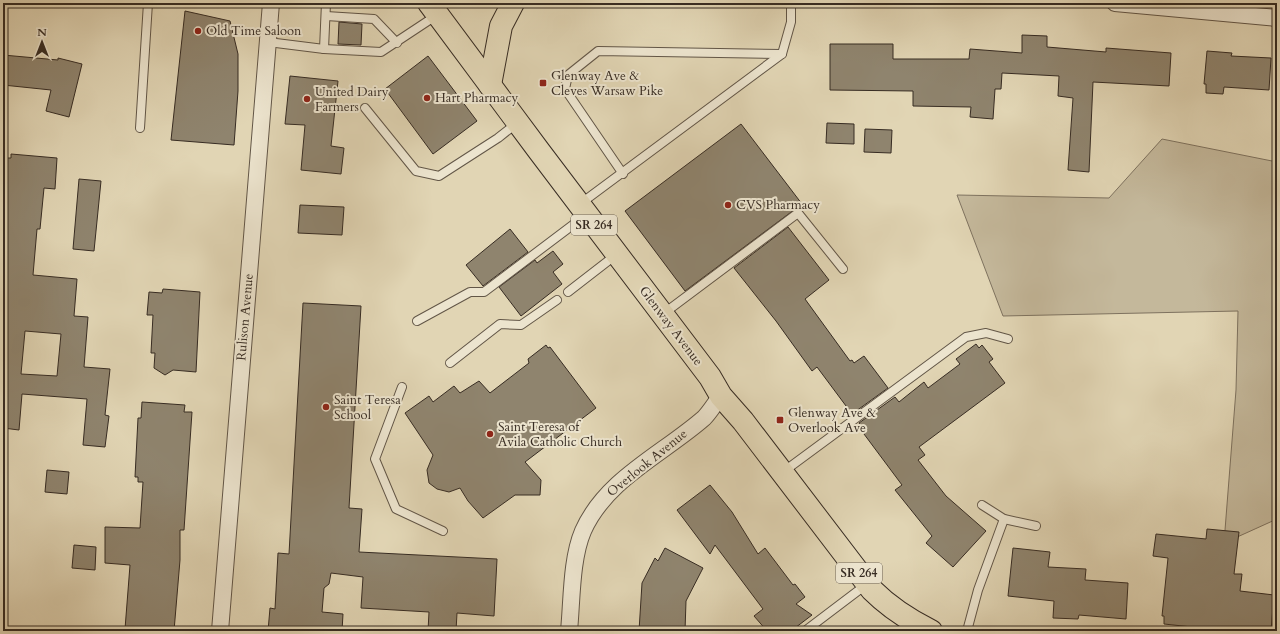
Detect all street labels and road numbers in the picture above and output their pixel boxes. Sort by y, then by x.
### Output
road number: SR 264 [571,215,617,235]
street label: Rulison Avenue [232,273,258,361]
street label: Glenway Avenue [635,282,707,370]
street label: Overlook Avenue [603,425,691,501]
road number: SR 264 [836,563,882,583]

